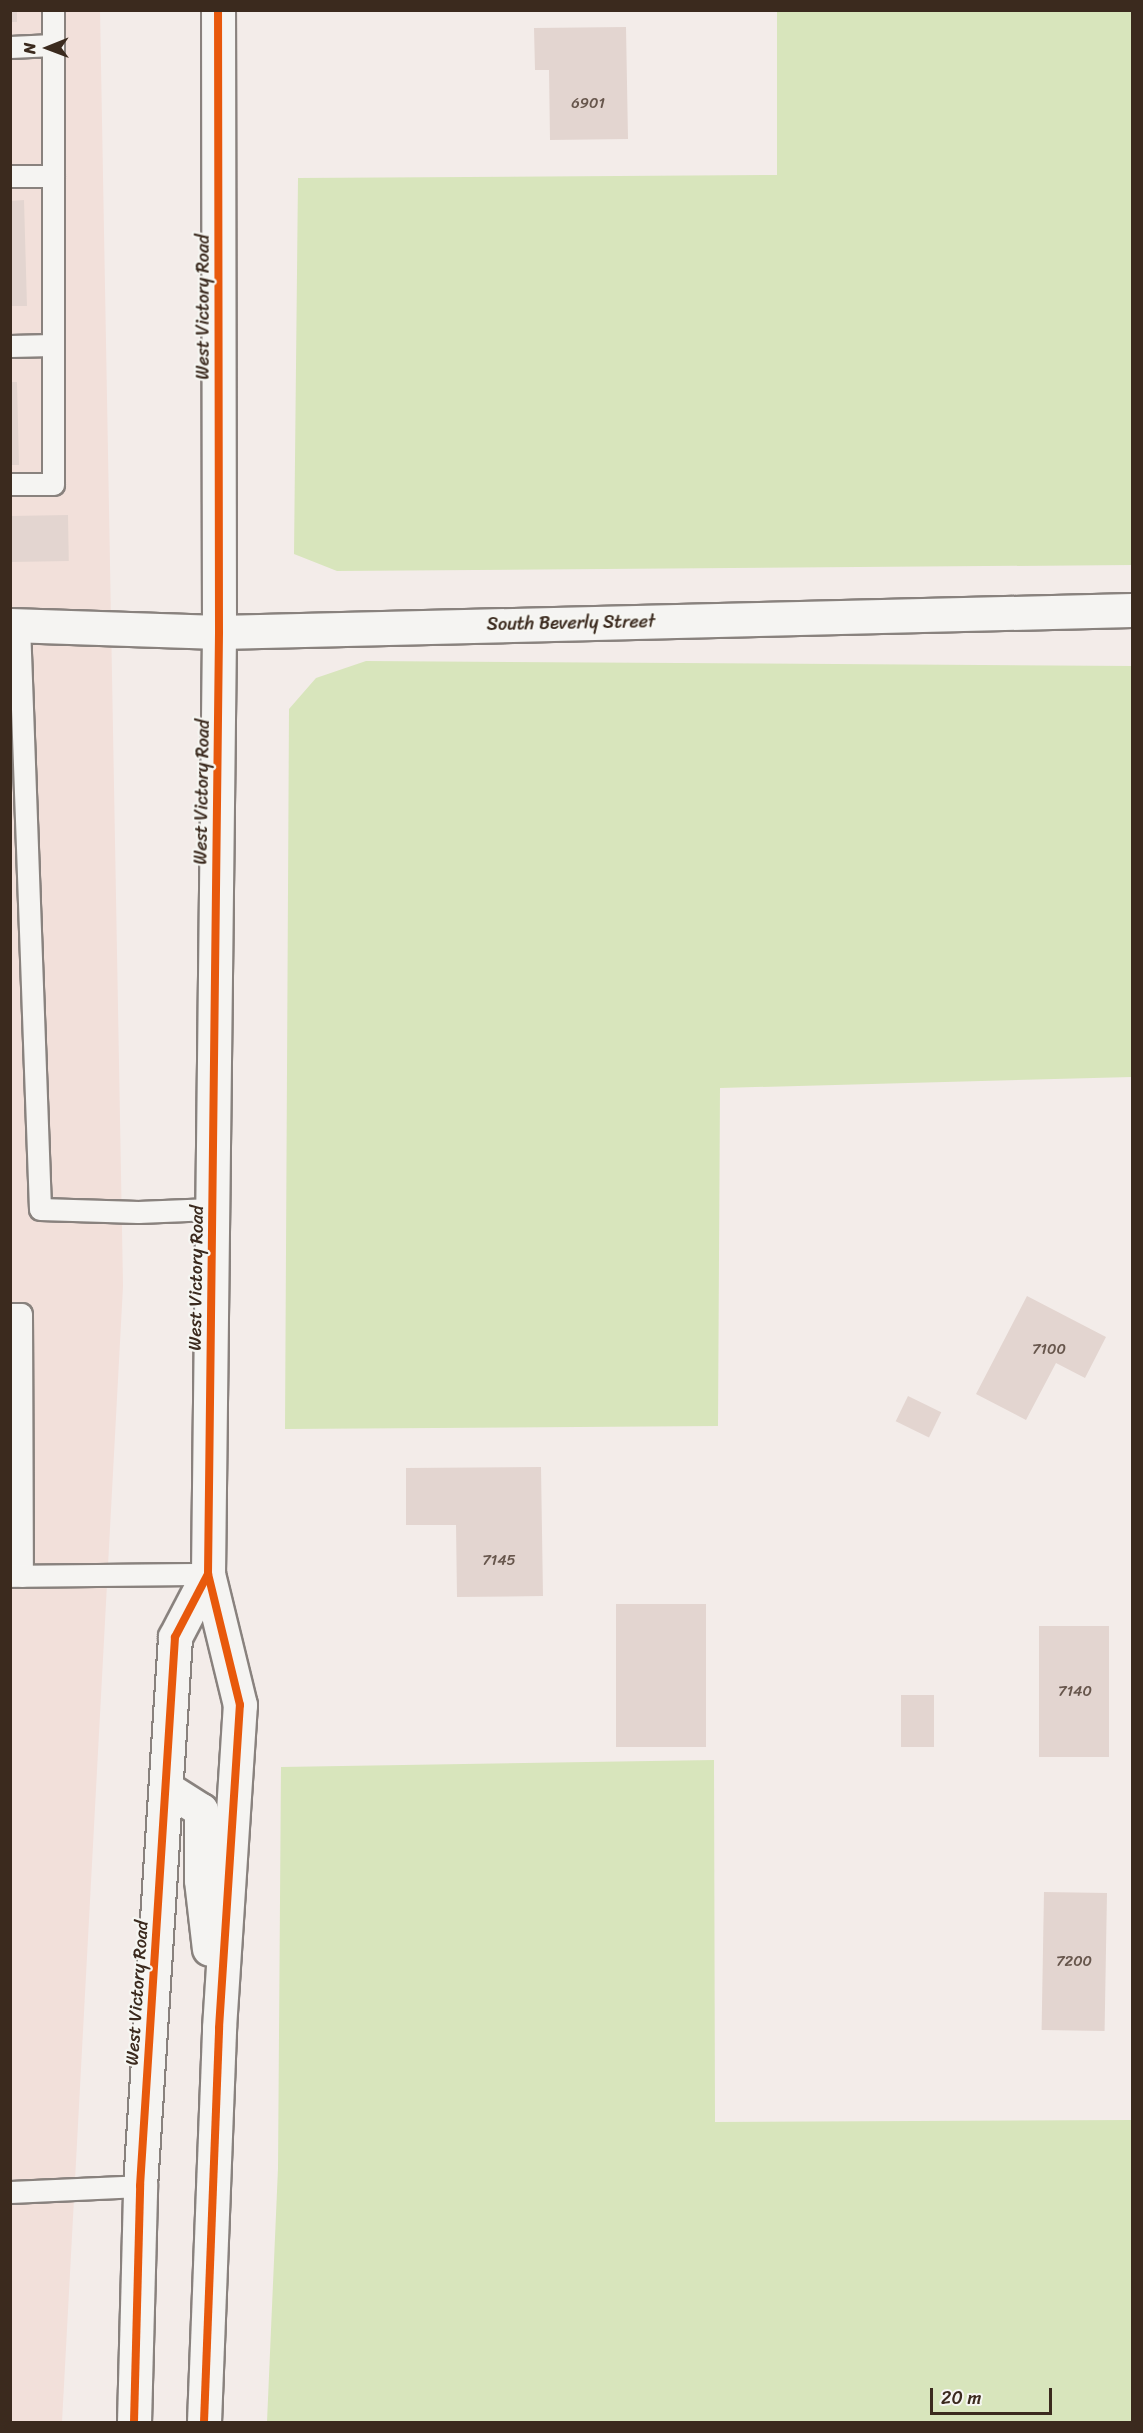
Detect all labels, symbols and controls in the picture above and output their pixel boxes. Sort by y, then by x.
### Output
north arrow [18,18,78,78]
text: N [15,43,44,54]
house number: 6901 [571,95,605,113]
street label: West Victory Road [192,234,214,380]
street label: South Beverly Street [486,611,656,635]
street label: West Victory Road [190,719,214,865]
street label: West Victory Road [184,1205,208,1351]
house number: 7100 [1032,1341,1066,1359]
house number: 7145 [482,1552,516,1570]
house number: 7140 [1058,1683,1092,1701]
street label: West Victory Road [121,1920,153,2066]
house number: 7200 [1056,1953,1092,1971]
scale bar [933,2376,1054,2414]
text: 20 m [941,2382,981,2414]

